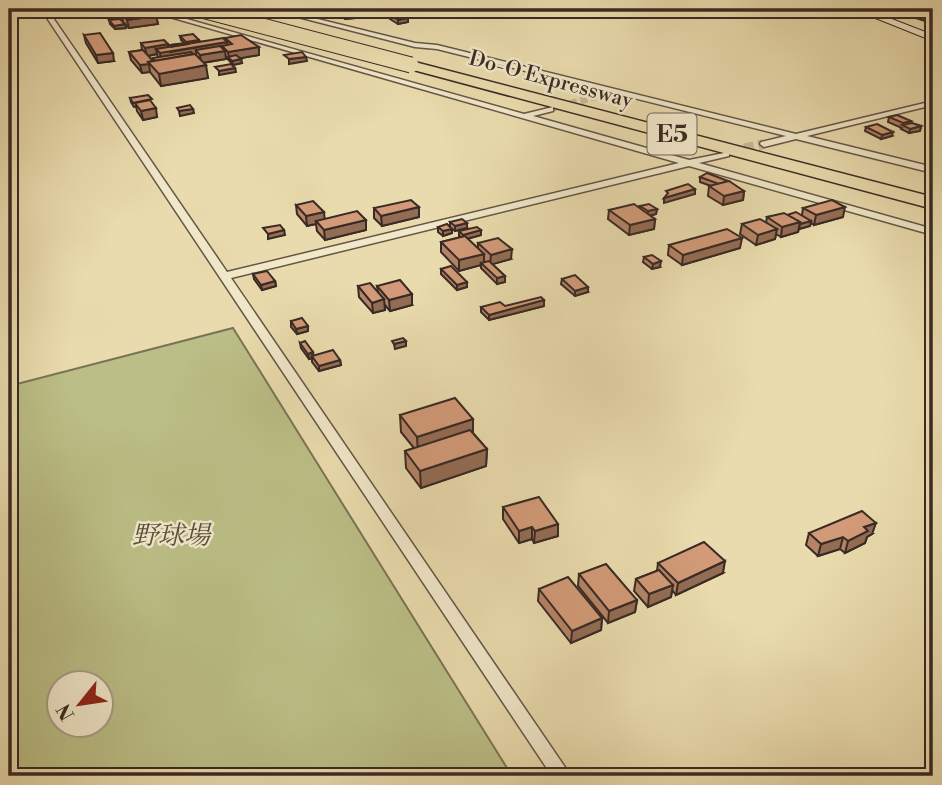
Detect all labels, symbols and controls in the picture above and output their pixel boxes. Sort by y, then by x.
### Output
street label: Do-O Expressway [466,46,636,115]
road number: E5 [648,114,696,154]
park label: 野球場 [132,520,212,552]
north arrow [46,670,116,740]
text: N [52,699,80,725]

